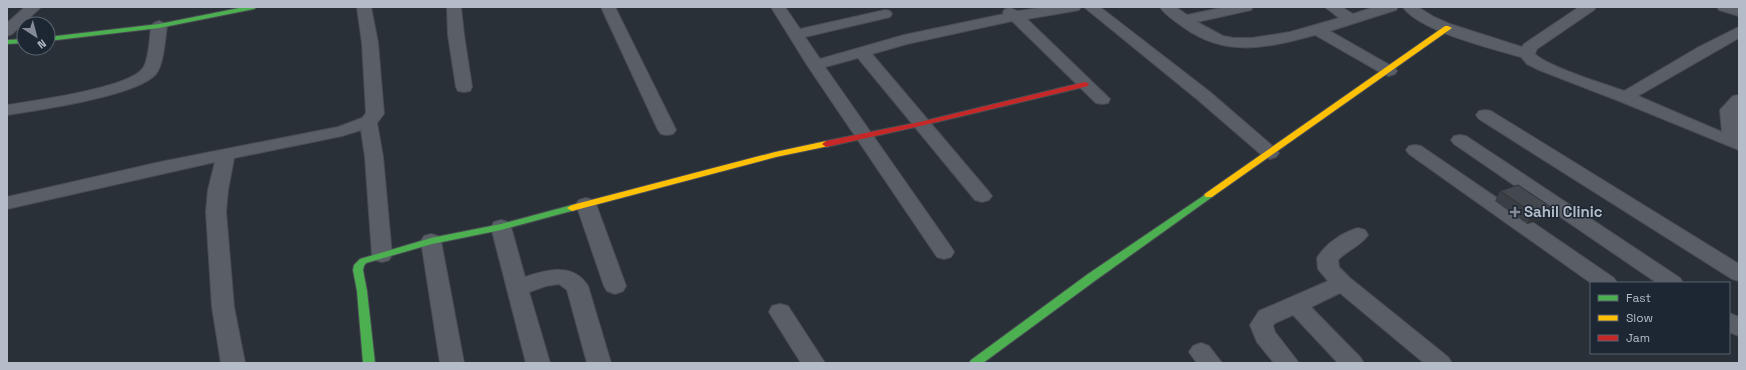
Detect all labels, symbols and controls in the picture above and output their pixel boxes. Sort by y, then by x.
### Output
north arrow [16,16,56,56]
text: N [35,36,49,52]
place label: Sahil Clinic [1524,202,1603,221]
marker: Sahil Clinic [1509,206,1521,218]
legend [1590,282,1730,354]
text: Fast [1626,290,1651,306]
text: Slow [1626,310,1653,326]
text: Jam [1626,330,1650,346]

